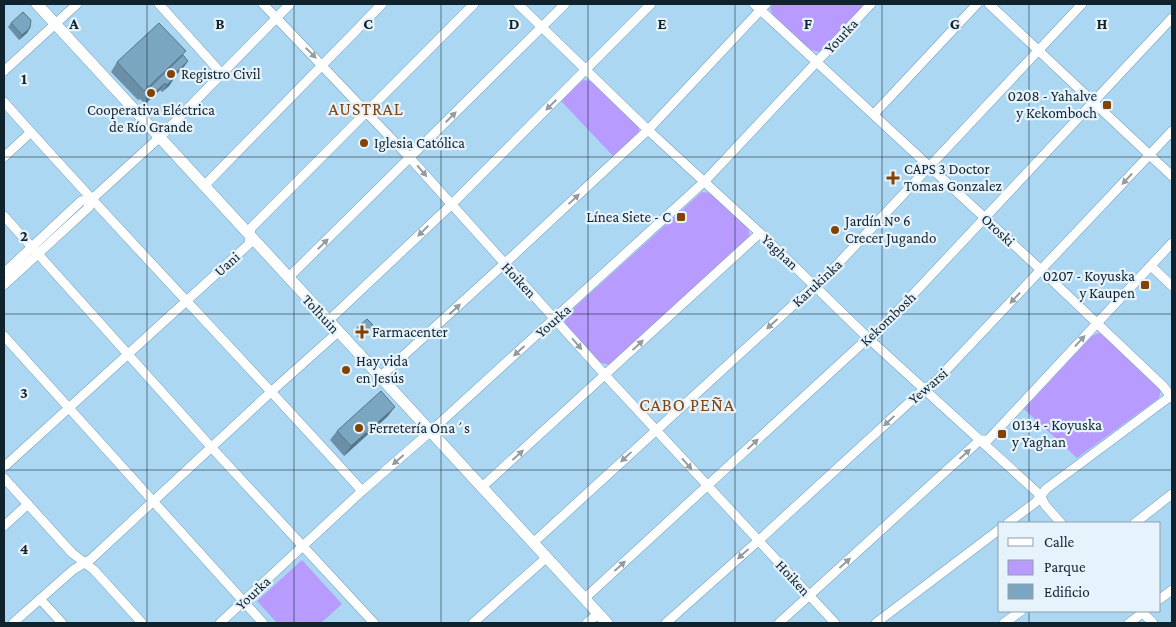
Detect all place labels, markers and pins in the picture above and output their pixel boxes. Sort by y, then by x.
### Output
place label: Registro Civil [181,66,261,83]
marker: Registro Civil [165,68,177,80]
marker: Cooperativa Eléctrica de Río Grande [145,87,157,99]
place label: 0208 - Yahalve y Kekomboch [1008,88,1097,122]
marker: 0208 - Yahalve y Kekomboch [1101,99,1113,111]
place label: Cooperativa Eléctrica de Río Grande [87,102,215,135]
place label: Iglesia Católica [374,135,465,152]
marker: Iglesia Católica [358,137,370,149]
place label: CAPS 3 Doctor Tomas Gonzalez [904,161,1002,194]
marker: CAPS 3 Doctor Tomas Gonzalez [886,171,900,185]
place label: Línea Siete - C [586,209,671,225]
marker: Línea Siete - C [675,211,687,223]
place label: Jardín Nº 6 Crecer Jugando [843,213,936,247]
marker: Jardín Nº 6 Crecer Jugando [829,224,841,236]
place label: 0207 - Koyuska y Kaupen [1043,268,1135,302]
marker: 0207 - Koyuska y Kaupen [1139,279,1151,291]
place label: Farmacenter [372,324,449,340]
marker: Farmacenter [356,326,368,338]
place label: Hay vida en Jesús [356,353,408,387]
marker: Hay vida en Jesús [340,364,352,376]
place label: 0134 - Koyuska y Yaghan [1011,417,1102,451]
place label: Ferretería Ona´s [369,420,470,436]
marker: Ferretería Ona´s [353,422,365,434]
marker: 0134 - Koyuska y Yaghan [996,428,1008,440]

